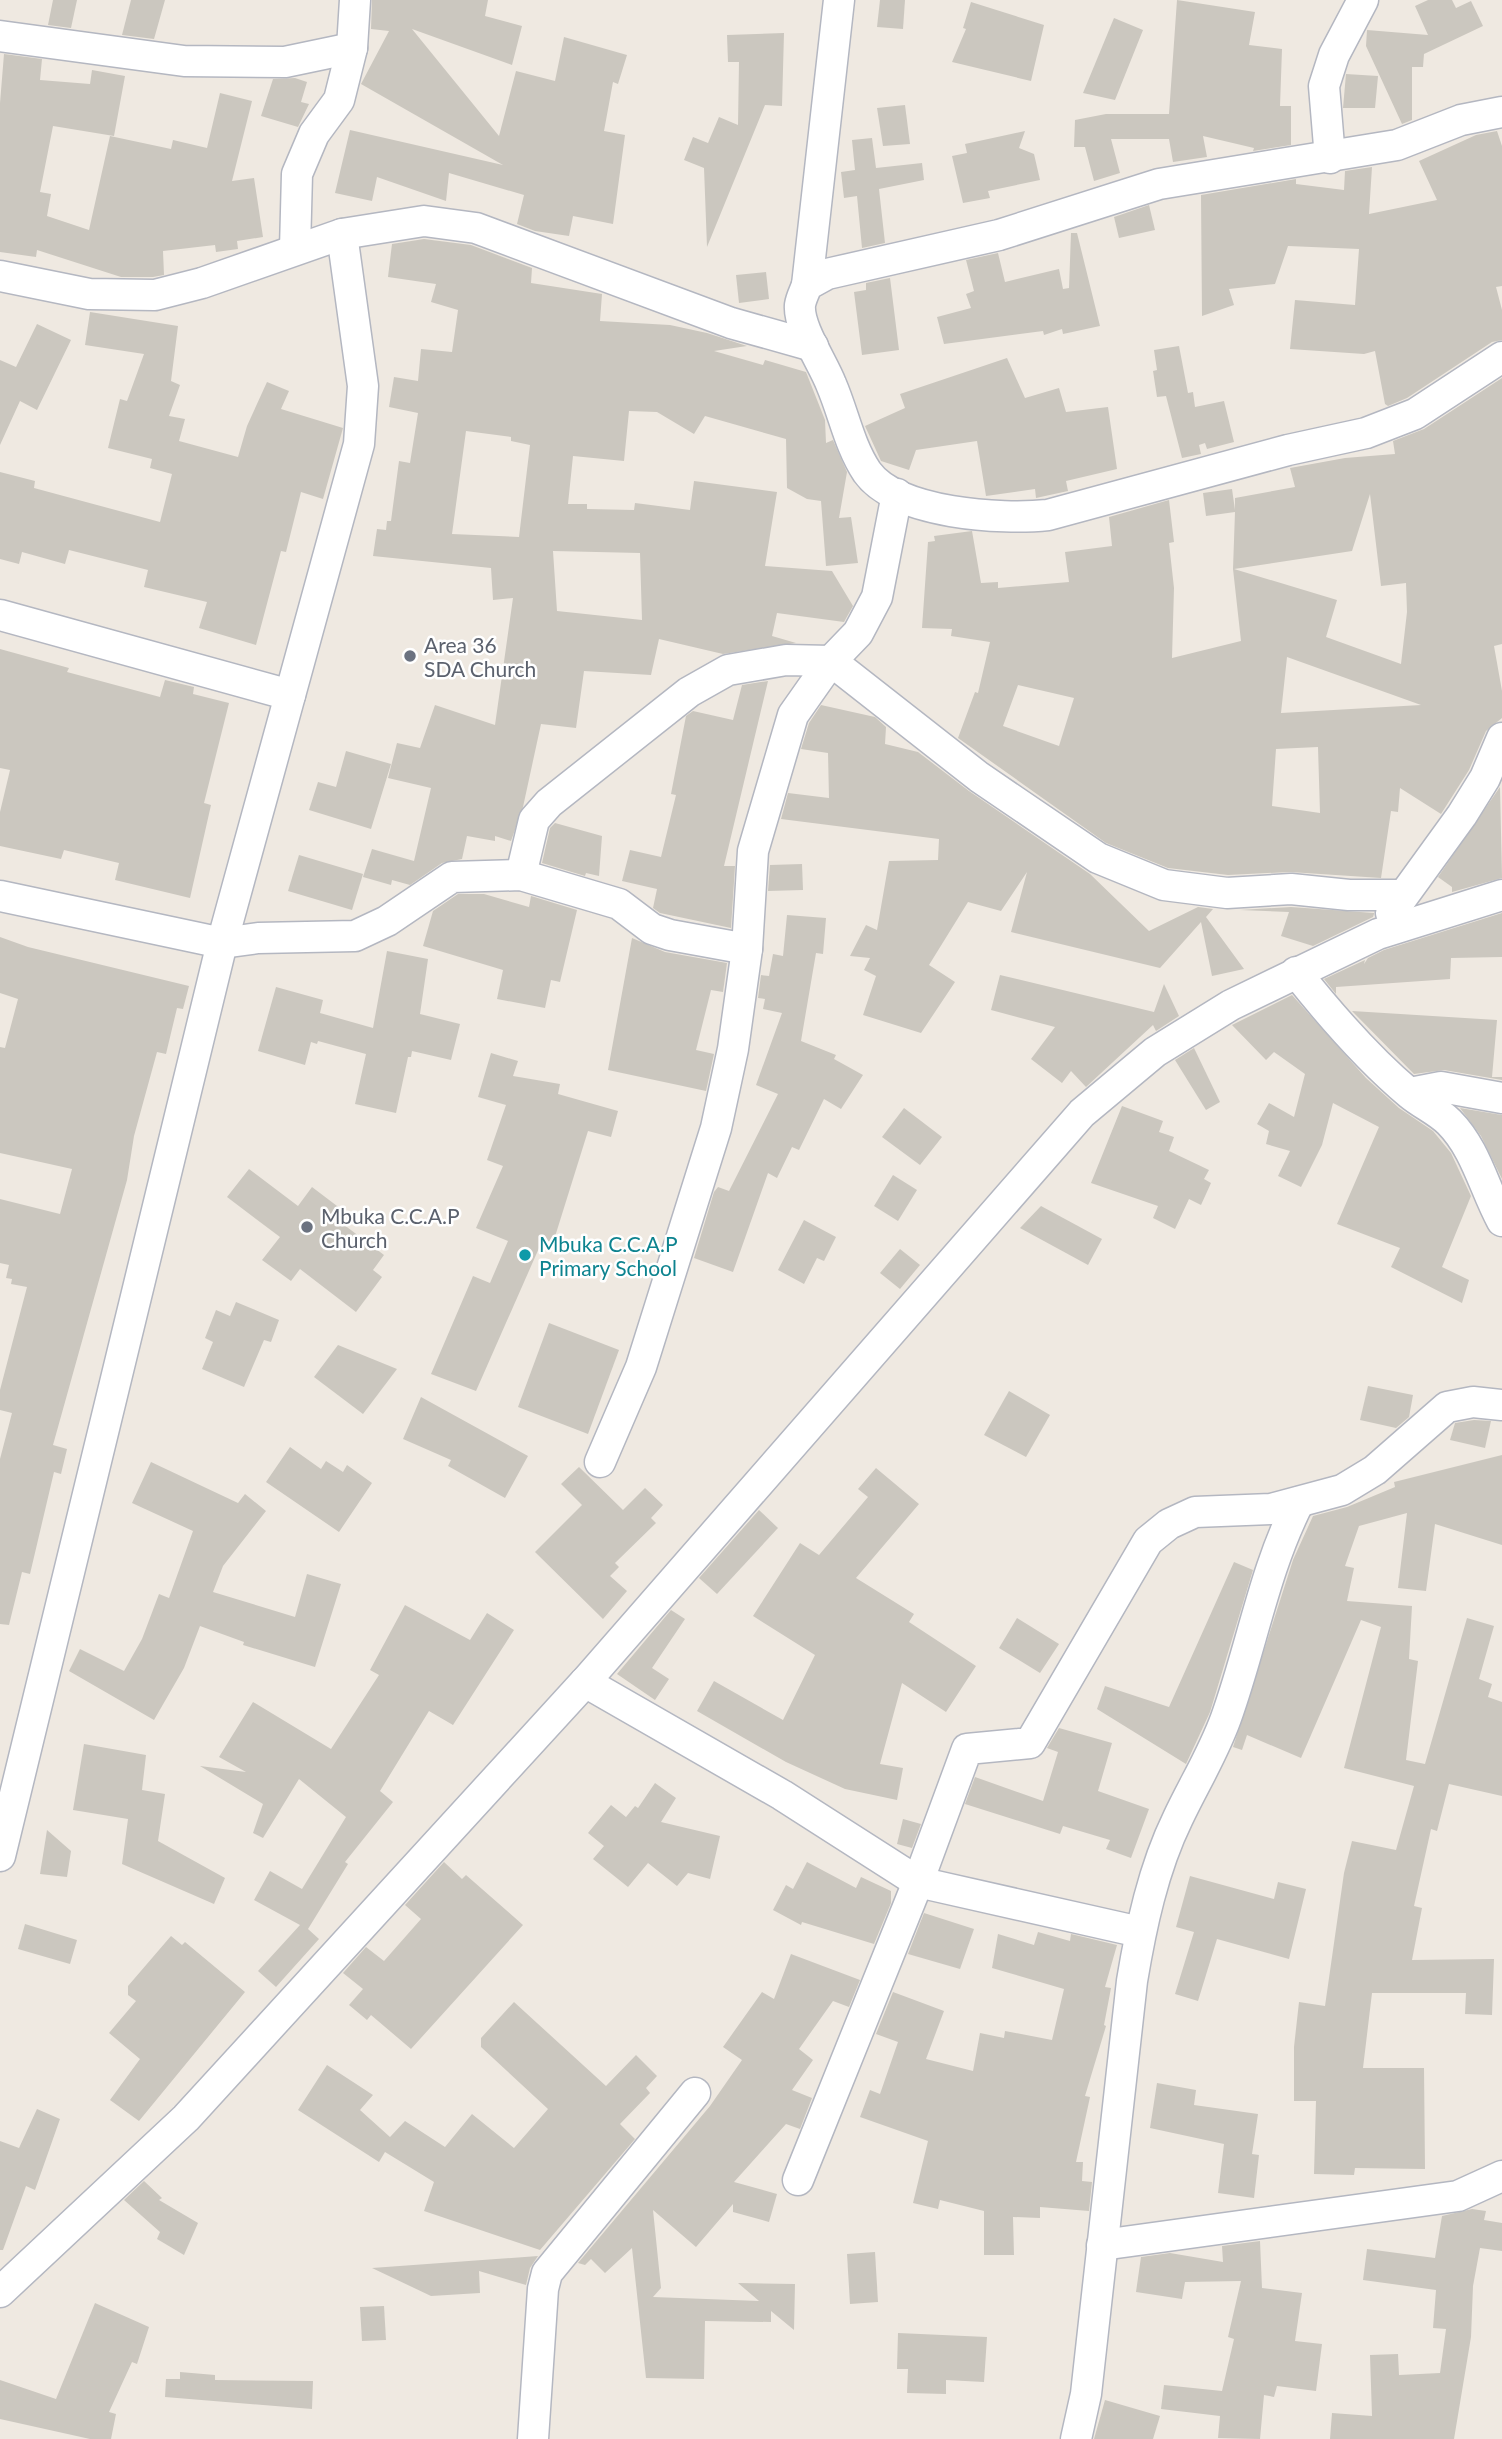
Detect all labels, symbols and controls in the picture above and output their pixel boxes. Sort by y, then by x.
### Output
place label: Area 36 SDA Church [424,632,536,681]
marker: Area 36 SDA Church [402,648,418,664]
place label: Mbuka C.C.A.P Church [321,1203,460,1252]
marker: Mbuka C.C.A.P Church [299,1219,315,1235]
place label: Mbuka C.C.A.P Primary School [539,1231,678,1280]
marker: Mbuka C.C.A.P Primary School [517,1247,533,1263]

